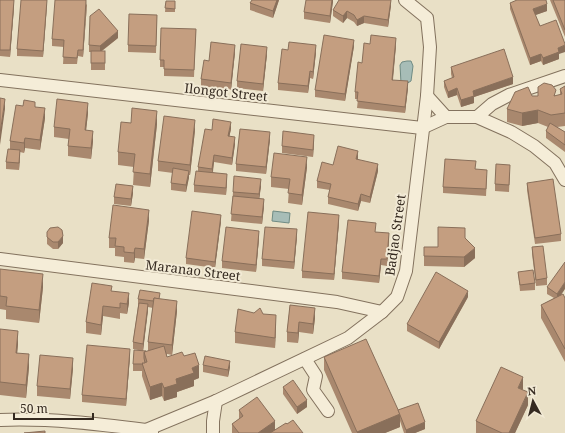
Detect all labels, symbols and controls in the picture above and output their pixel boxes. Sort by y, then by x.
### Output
street label: Ilongot Street [184,79,269,105]
street label: Badjao Street [380,193,410,277]
street label: Maranao Street [144,255,242,285]
north arrow [513,381,553,421]
text: N [527,383,537,399]
scale bar [14,395,93,421]
text: 50 m [20,400,48,417]

